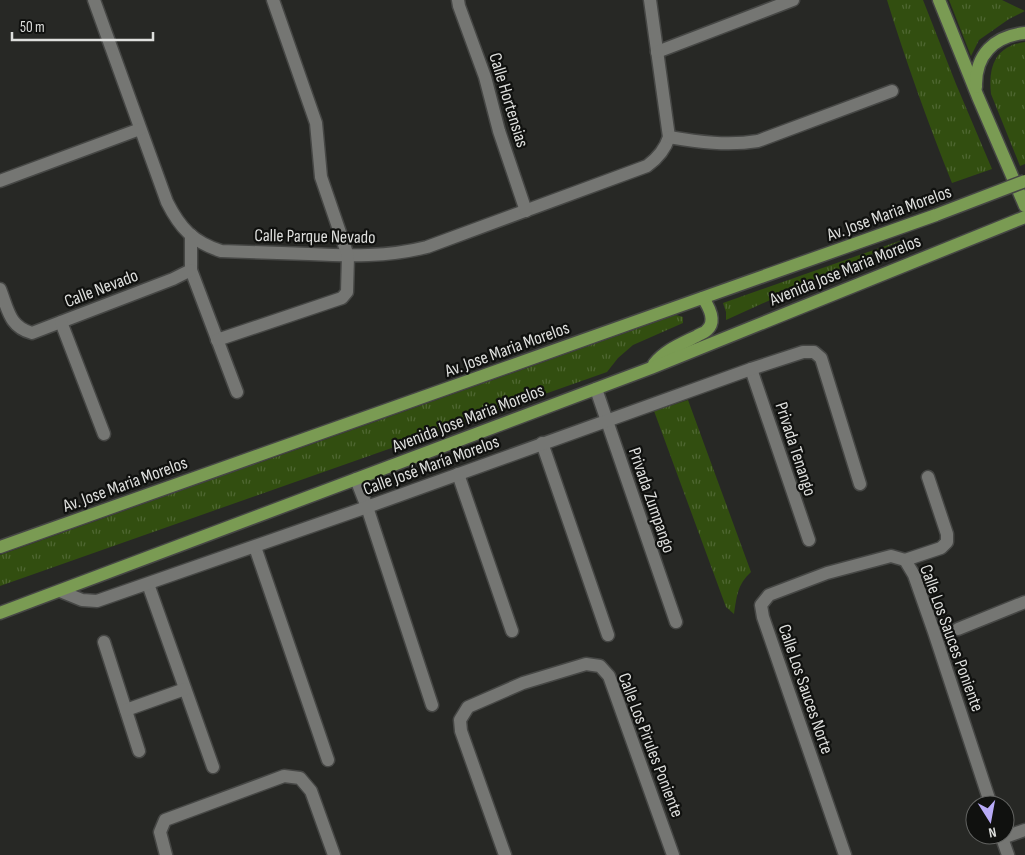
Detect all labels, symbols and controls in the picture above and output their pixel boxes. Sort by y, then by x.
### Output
scale bar [12,10,154,42]
text: 50 m [20,18,45,37]
street label: Calle Hortensias [484,50,533,150]
street label: Av. Jose Maria Morelos [823,181,954,246]
street label: Calle Parque Nevado [254,225,376,248]
street label: Avenida Jose Maria Morelos [766,231,924,311]
street label: Calle Nevado [61,265,141,312]
street label: Av. Jose Maria Morelos [441,317,572,382]
street label: Avenida Jose Maria Morelos [388,380,547,457]
street label: Privada Tenango [771,400,821,499]
street label: Calle José María Morelos [360,431,502,500]
street label: Privada Zumpango [624,445,679,556]
street label: Av. Jose Maria Morelos [59,452,190,517]
street label: Calle Los Sauces Poniente [915,562,988,715]
street label: Calle Los Sauces Norte [773,622,838,757]
street label: Calle Los Pirules Poniente [613,670,688,820]
north arrow [965,795,1015,845]
text: N [987,823,998,841]

